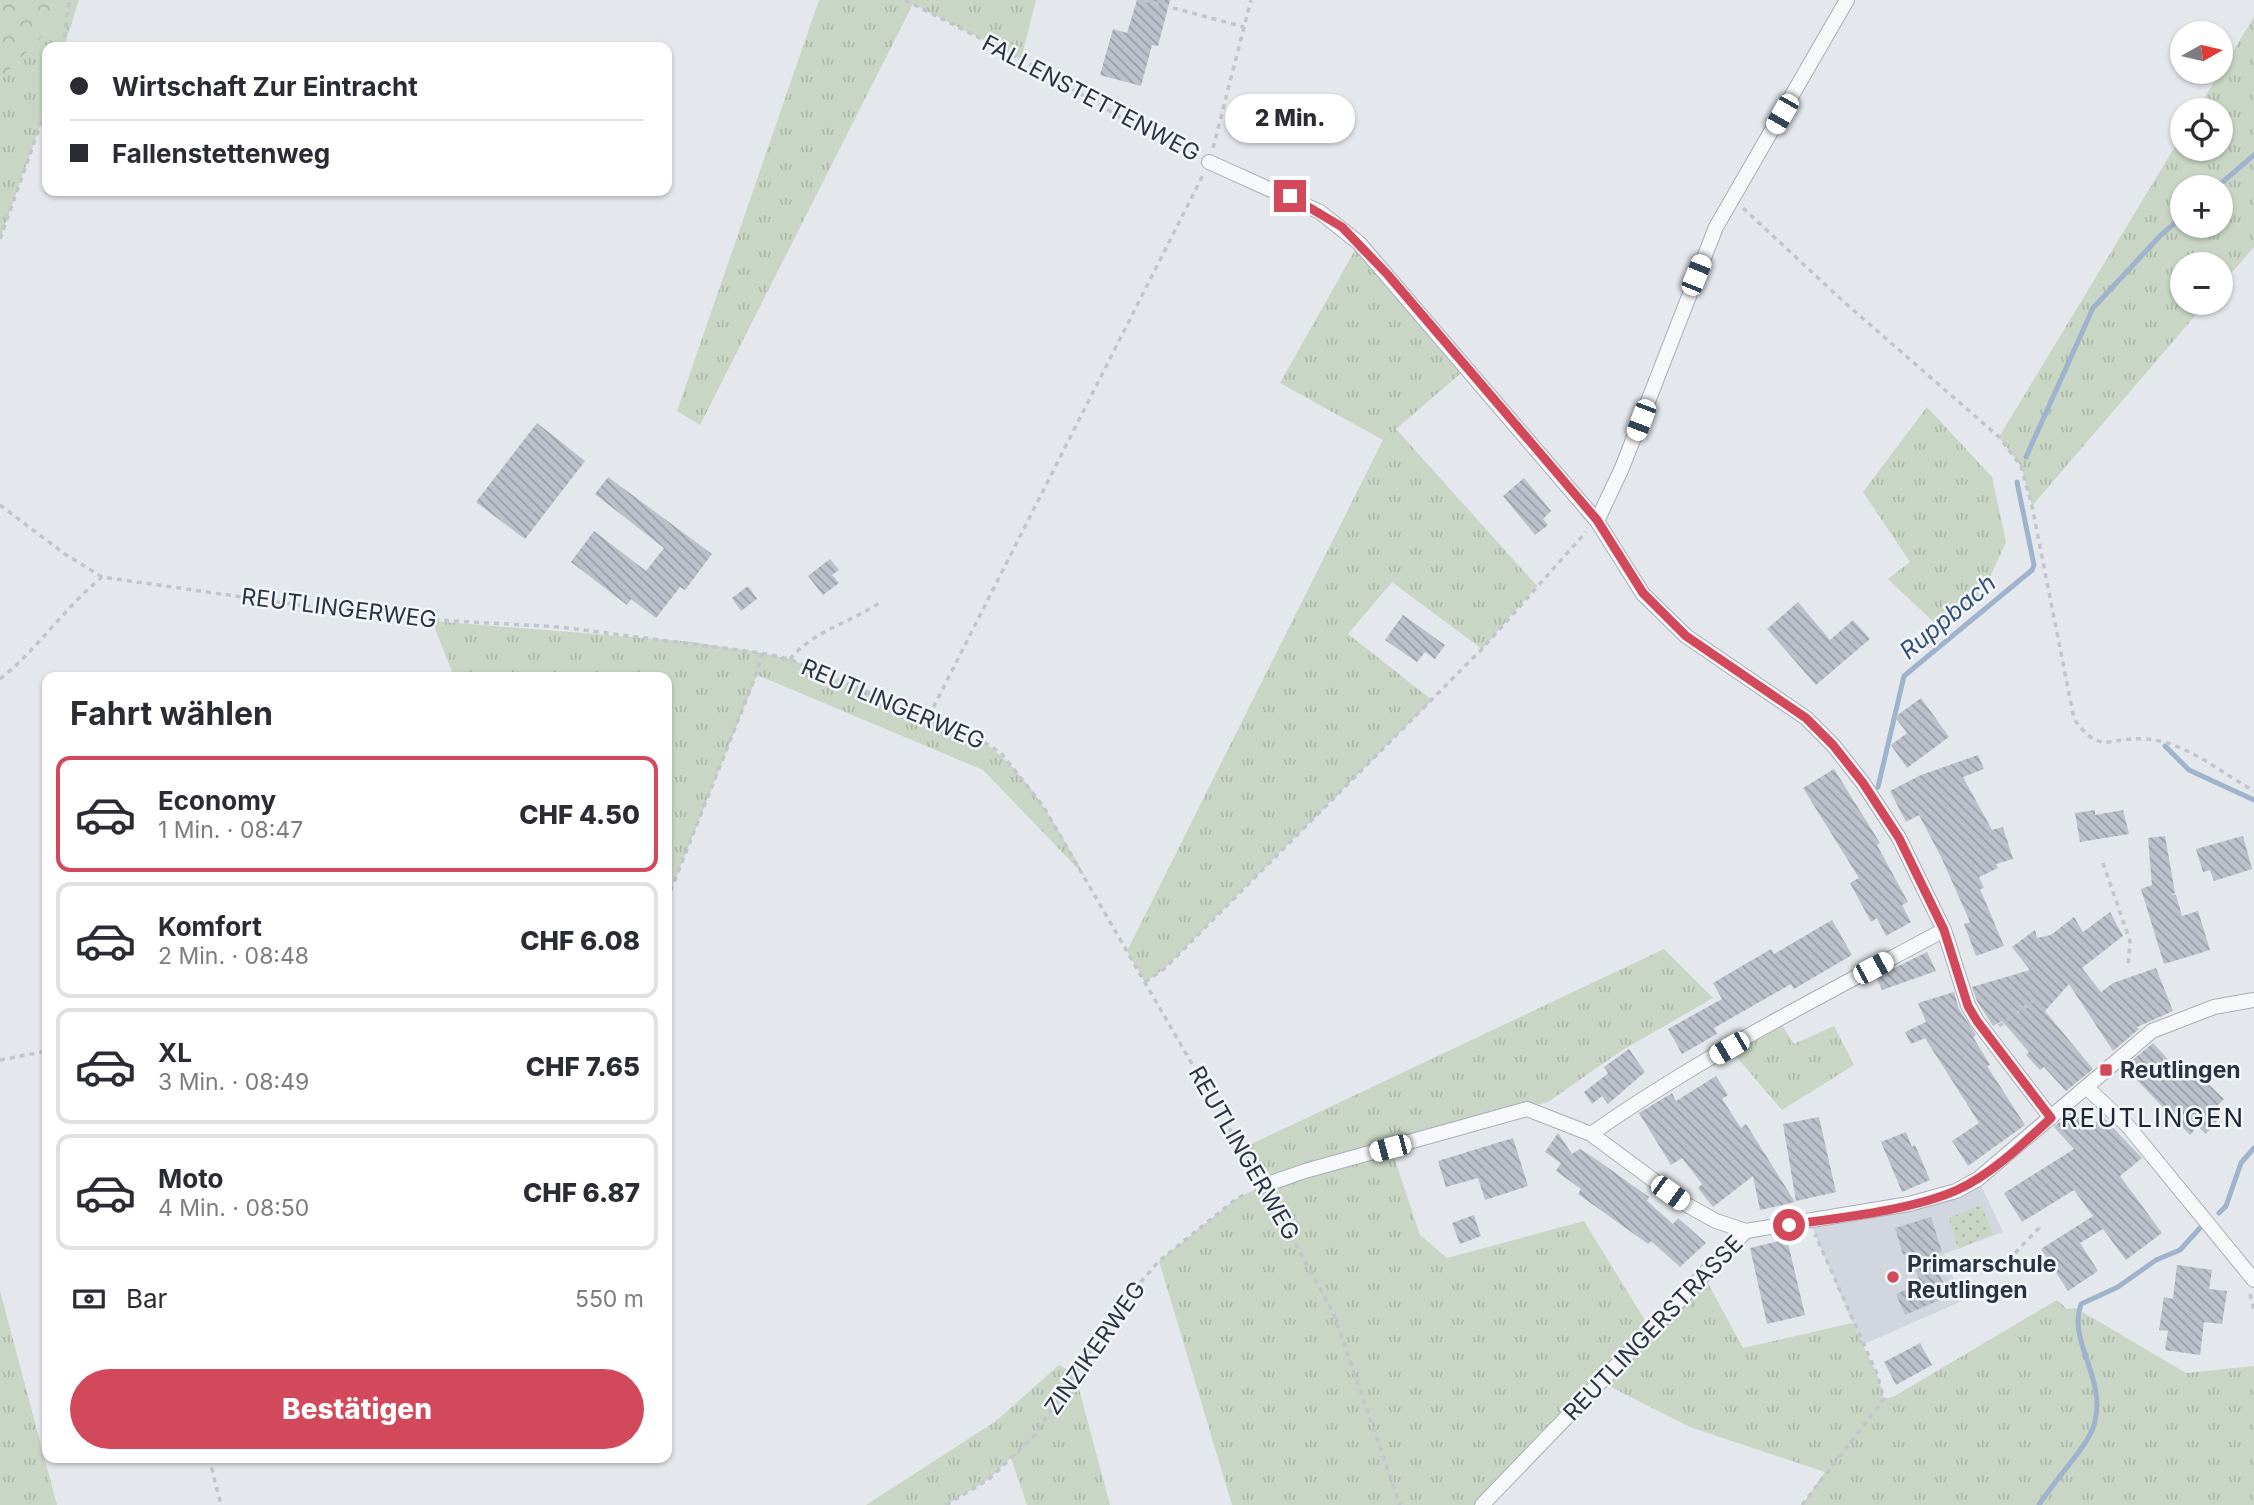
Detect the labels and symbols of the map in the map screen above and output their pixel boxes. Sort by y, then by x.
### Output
north arrow [2170,21,2233,84]
street label: FALLENSTETTENWEG [977,29,1205,167]
car [1763,91,1802,137]
callout: 2 Min. [1225,94,1355,144]
route end [1274,180,1306,212]
car [1679,252,1714,298]
car [1624,397,1659,443]
water label: Ruppbach [1894,568,2002,665]
street label: REUTLINGERWEG [240,582,438,634]
street label: REUTLINGERWEG [797,653,989,755]
car [1850,949,1897,987]
car [1706,1028,1753,1068]
place label: Reutlingen [2120,1056,2241,1084]
street label: REUTLINGERWEG [1183,1061,1305,1245]
marker: Reutlingen [2098,1062,2114,1078]
district label: REUTLINGEN [2061,1102,2245,1133]
car [1367,1132,1414,1164]
car [1647,1172,1694,1214]
route start [1773,1209,1805,1241]
street label: REUTLINGERSTRASSE [1557,1230,1749,1426]
place label: Primarschule Reutlingen [1907,1250,2056,1304]
marker: Primarschule Reutlingen [1885,1269,1901,1285]
street label: ZINZIKERWEG [1039,1276,1151,1420]

